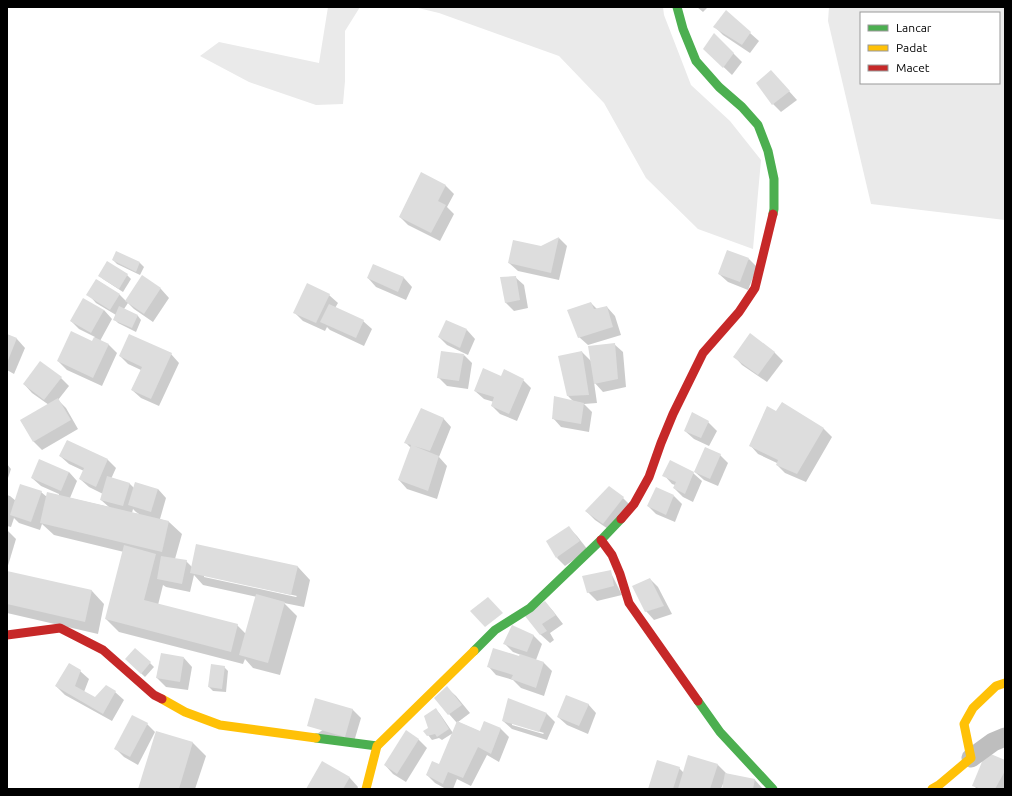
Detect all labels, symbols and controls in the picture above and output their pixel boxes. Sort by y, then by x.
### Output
legend [860,12,1000,84]
text: Lancar [896,21,932,34]
text: Padat [896,41,927,54]
text: Macet [896,61,930,74]

